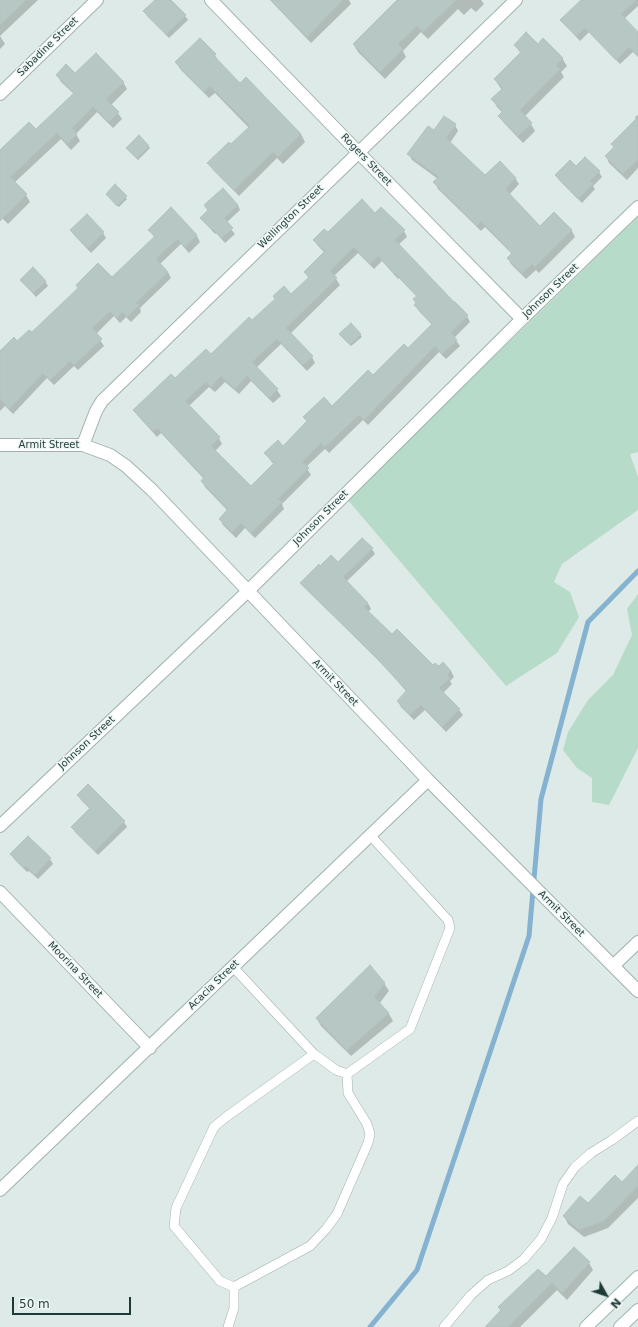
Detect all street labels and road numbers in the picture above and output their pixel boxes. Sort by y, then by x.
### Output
street label: Sabadine Street [15,15,81,79]
street label: Rogers Street [338,131,394,189]
street label: Wellington Street [256,183,326,251]
street label: Johnson Street [521,261,581,321]
street label: Armit Street [19,439,79,451]
street label: Johnson Street [291,488,351,548]
street label: Armit Street [310,657,360,709]
street label: Johnson Street [56,714,118,772]
street label: Armit Street [535,888,587,940]
street label: Moorina Street [45,939,105,1001]
street label: Acacia Street [186,958,242,1012]

